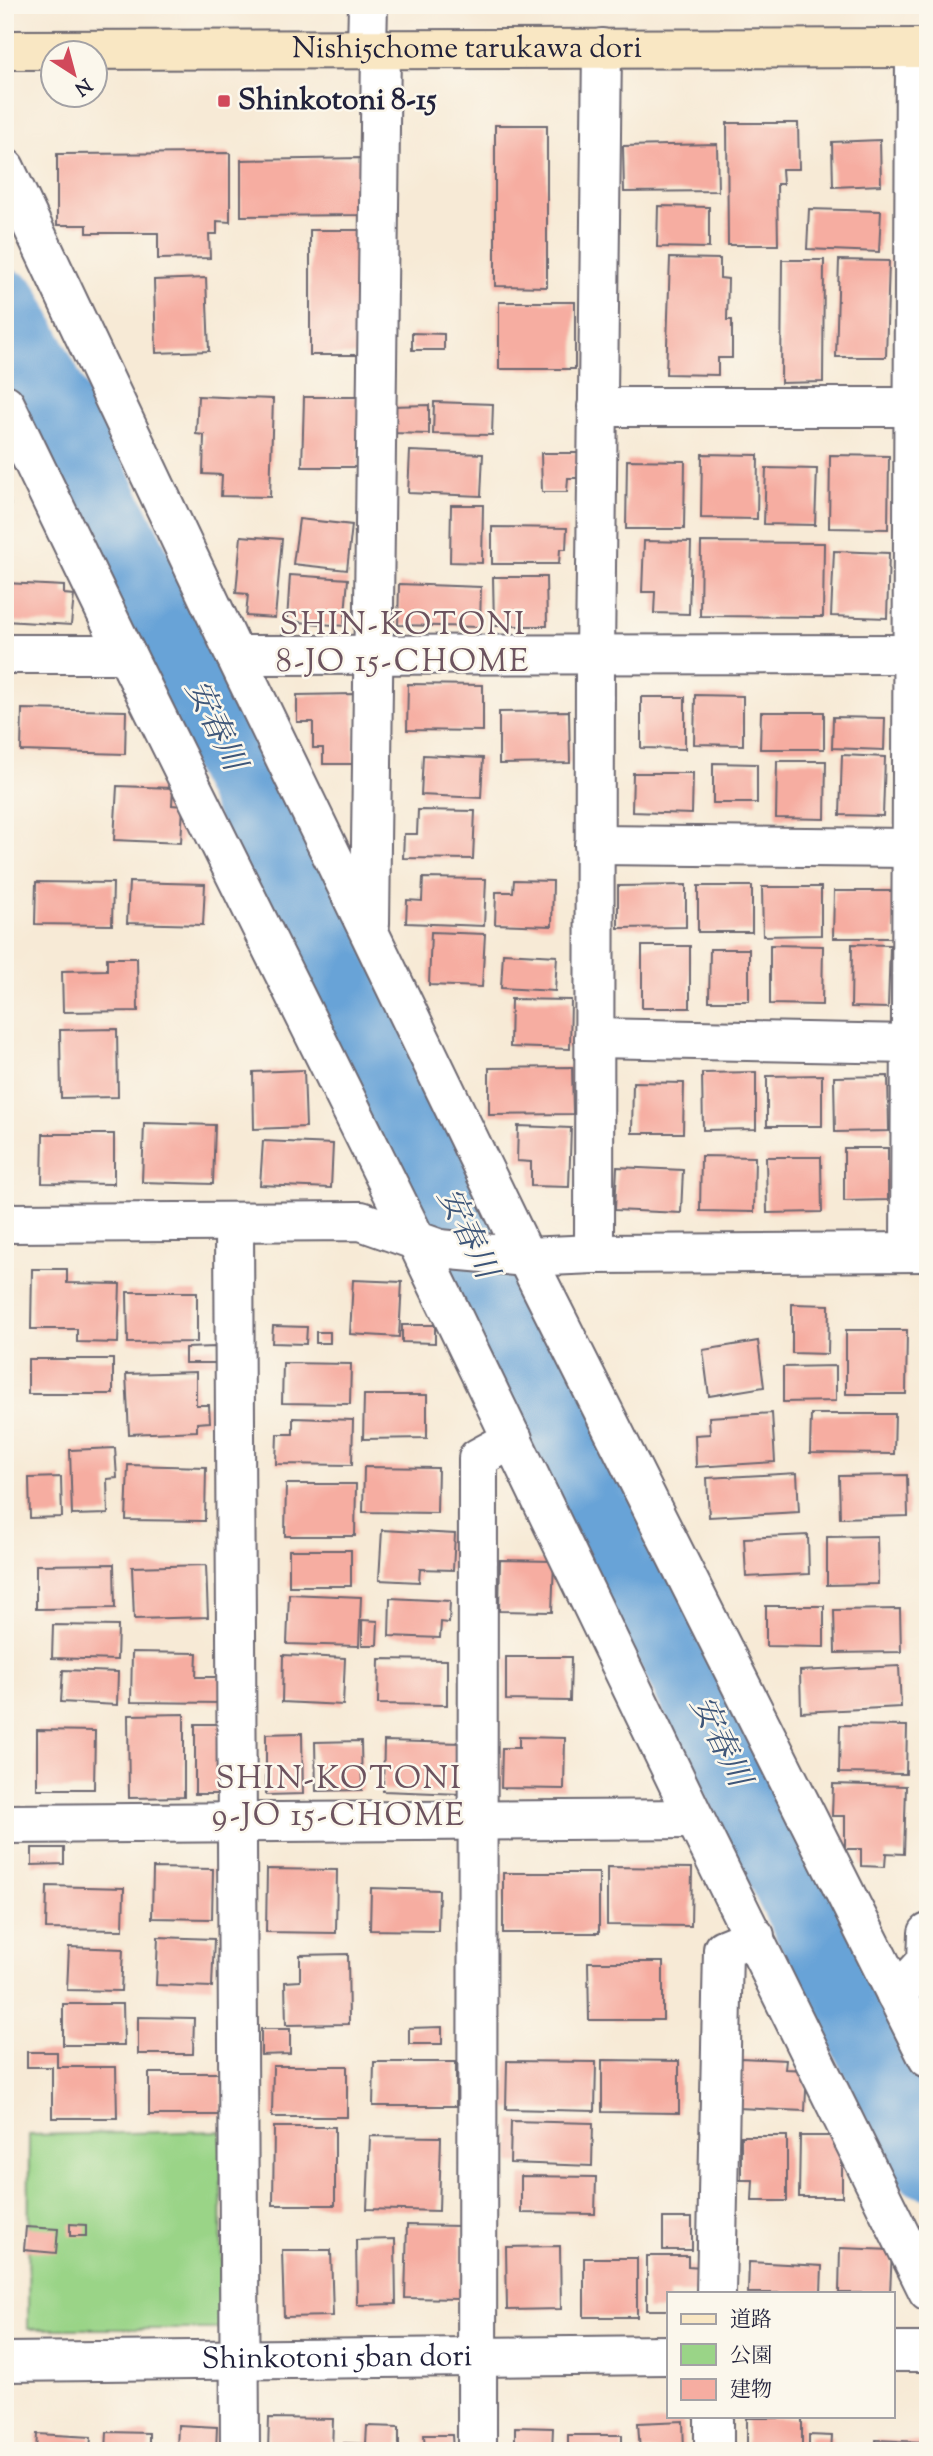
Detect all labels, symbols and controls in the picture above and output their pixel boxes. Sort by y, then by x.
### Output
street label: Nishi5chome tarukawa dori [292,27,642,71]
north arrow [38,38,108,108]
text: N [68,70,97,101]
place label: Shinkotoni 8-15 [238,80,437,123]
marker: Shinkotoni 8-15 [216,93,232,109]
district label: SHIN-KOTONI 8-JO 15-CHOME [276,603,530,686]
water label: 安春川 [172,673,257,782]
water label: 安春川 [424,1181,509,1290]
water label: 安春川 [677,1689,762,1798]
district label: SHIN-KOTONI 9-JO 15-CHOME [212,1757,466,1840]
legend [667,2292,894,2418]
text: 道路 [730,2306,772,2336]
street label: Shinkotoni 5ban dori [202,2336,472,2381]
text: 公園 [730,2342,772,2372]
text: 建物 [730,2376,772,2406]

